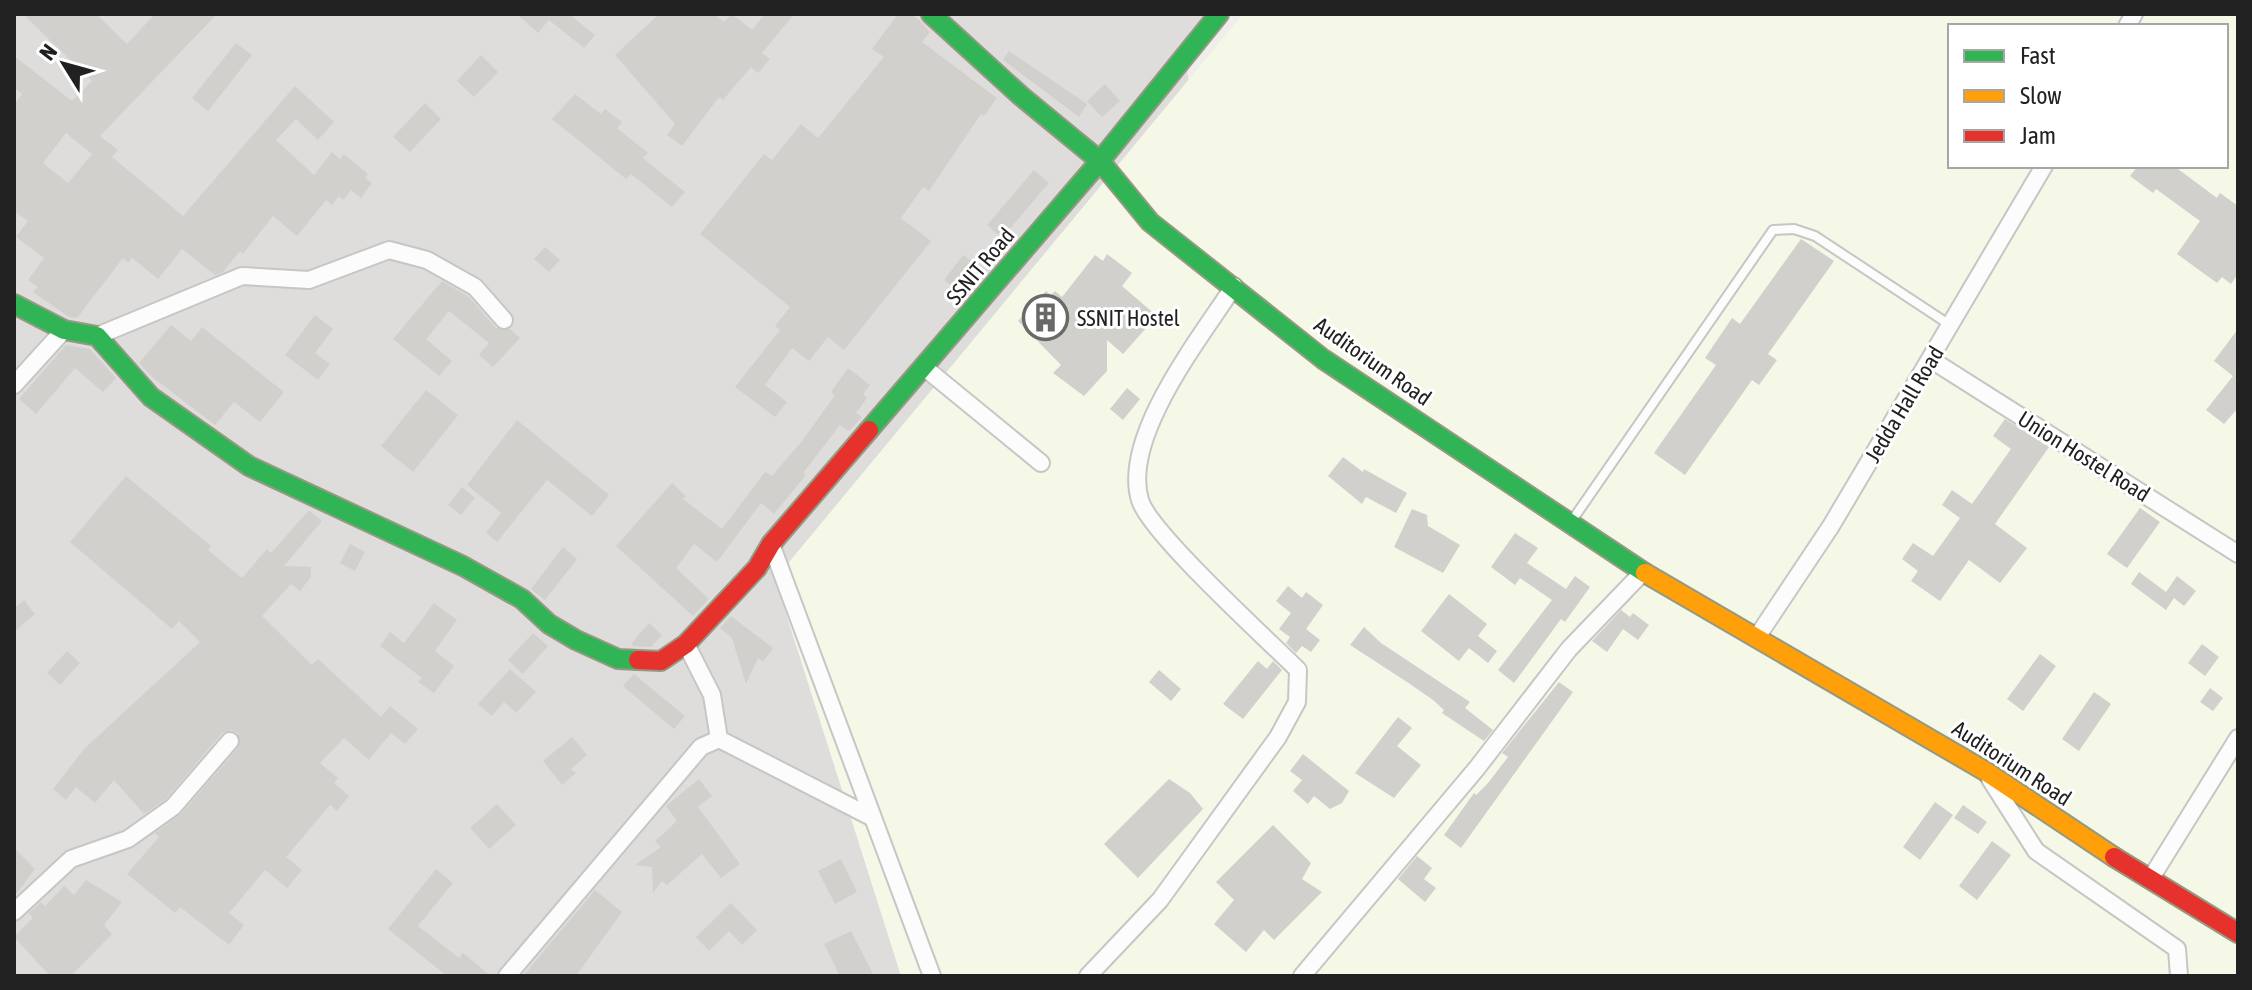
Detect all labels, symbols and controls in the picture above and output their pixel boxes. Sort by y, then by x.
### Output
north arrow [24,24,104,104]
legend [1948,24,2228,168]
text: N [34,39,62,65]
text: Fast [2020,42,2056,69]
text: Slow [2020,82,2062,109]
text: Jam [2020,122,2056,149]
street label: SSNIT Road [941,223,1019,309]
building icon: SSNIT Hostel [1022,294,1070,342]
place label: SSNIT Hostel [1077,305,1180,331]
street label: Auditorium Road [1310,311,1436,411]
street label: Jedda Hall Road [1859,341,1949,467]
street label: Union Hostel Road [2013,405,2155,507]
street label: Auditorium Road [1948,715,2076,811]

